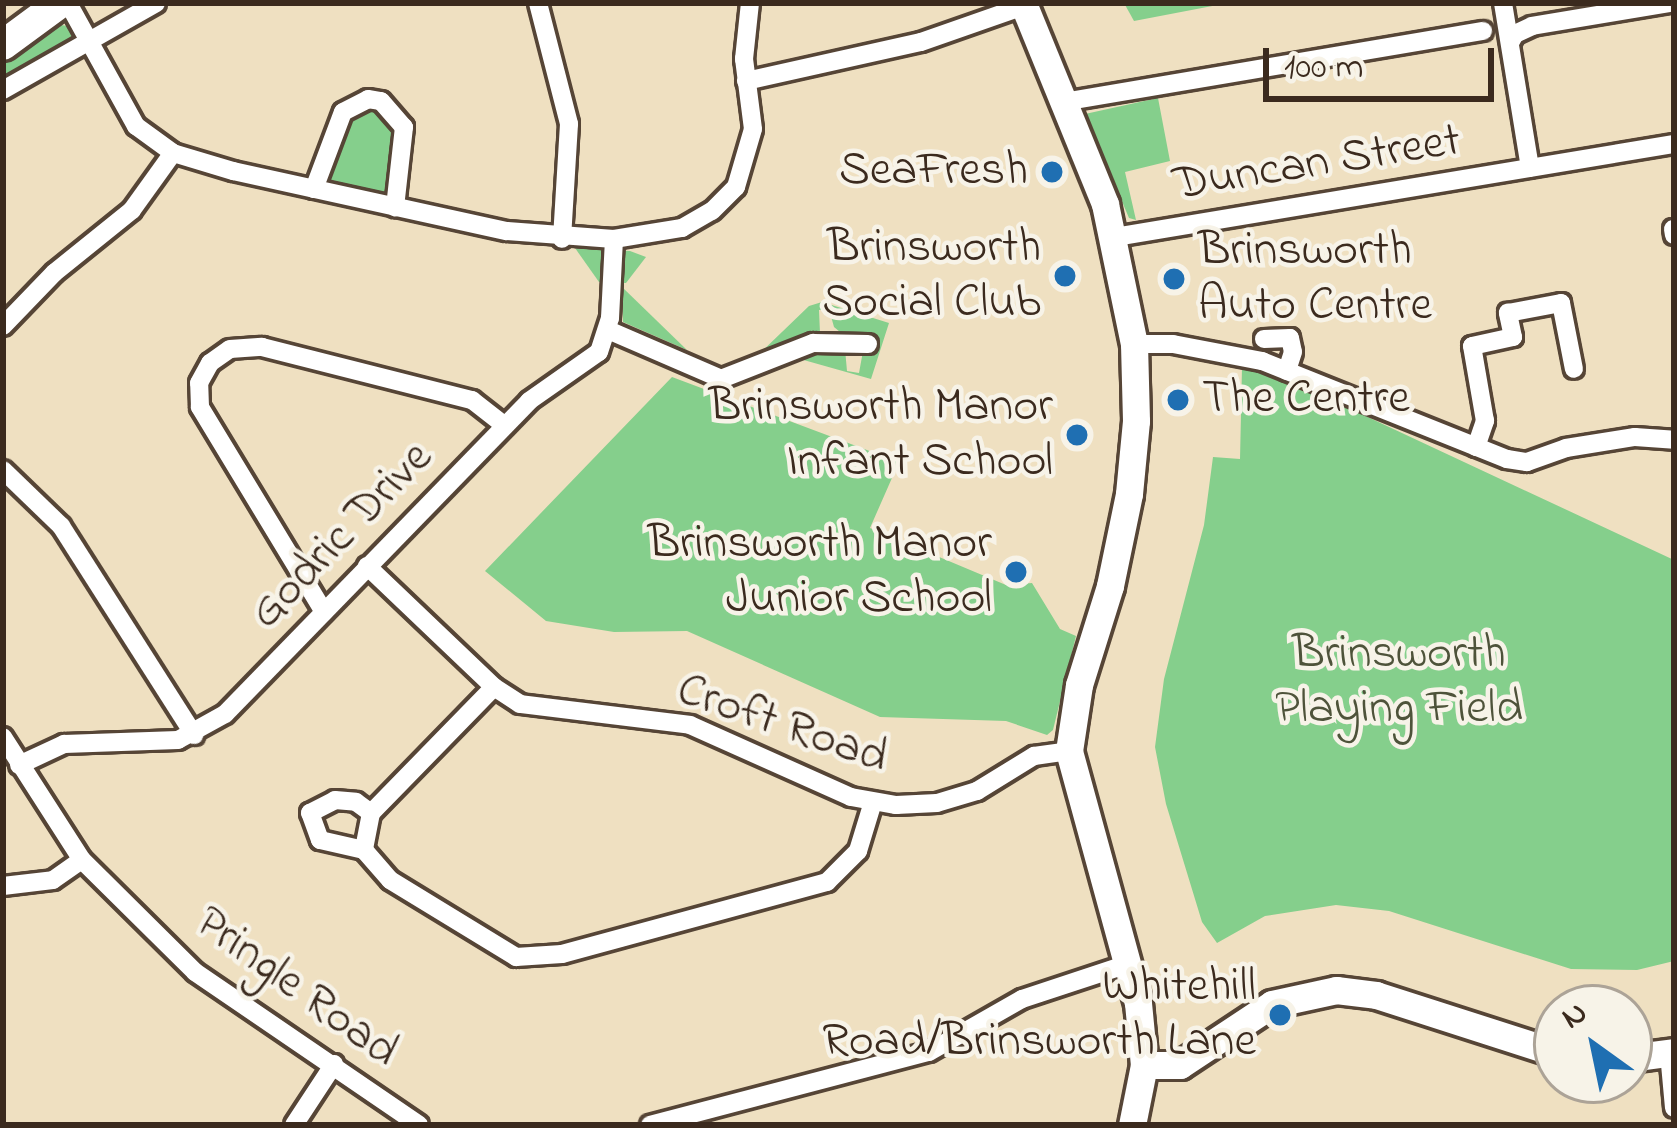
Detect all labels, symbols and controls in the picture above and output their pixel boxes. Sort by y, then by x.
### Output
scale bar [1269,24,1500,98]
text: 100 m [1284,42,1364,95]
street label: Duncan Street [1169,113,1465,215]
place label: SeaFresh [839,143,1028,201]
marker: SeaFresh [1039,159,1065,185]
place label: Brinsworth Social Club [822,219,1041,332]
place label: Brinsworth Auto Centre [1198,222,1432,335]
marker: Brinsworth Social Club [1052,263,1078,289]
marker: Brinsworth Auto Centre [1161,266,1187,292]
place label: The Centre [1202,371,1410,429]
place label: Brinsworth Manor Infant School [709,378,1053,491]
marker: The Centre [1165,387,1191,413]
marker: Brinsworth Manor Infant School [1064,422,1090,448]
street label: Godric Drive [238,430,446,642]
place label: Brinsworth Manor Junior School [648,515,992,628]
marker: Brinsworth Manor Junior School [1003,559,1029,585]
park label: Brinsworth Playing Field [1275,625,1523,738]
street label: Croft Road [669,662,895,788]
street label: Pringle Road [183,895,409,1081]
place label: Whitehill Road/Brinsworth Lane [822,958,1256,1071]
north arrow [1533,984,1653,1104]
text: N [1553,990,1597,1043]
marker: Whitehill Road/Brinsworth Lane [1267,1002,1293,1028]

